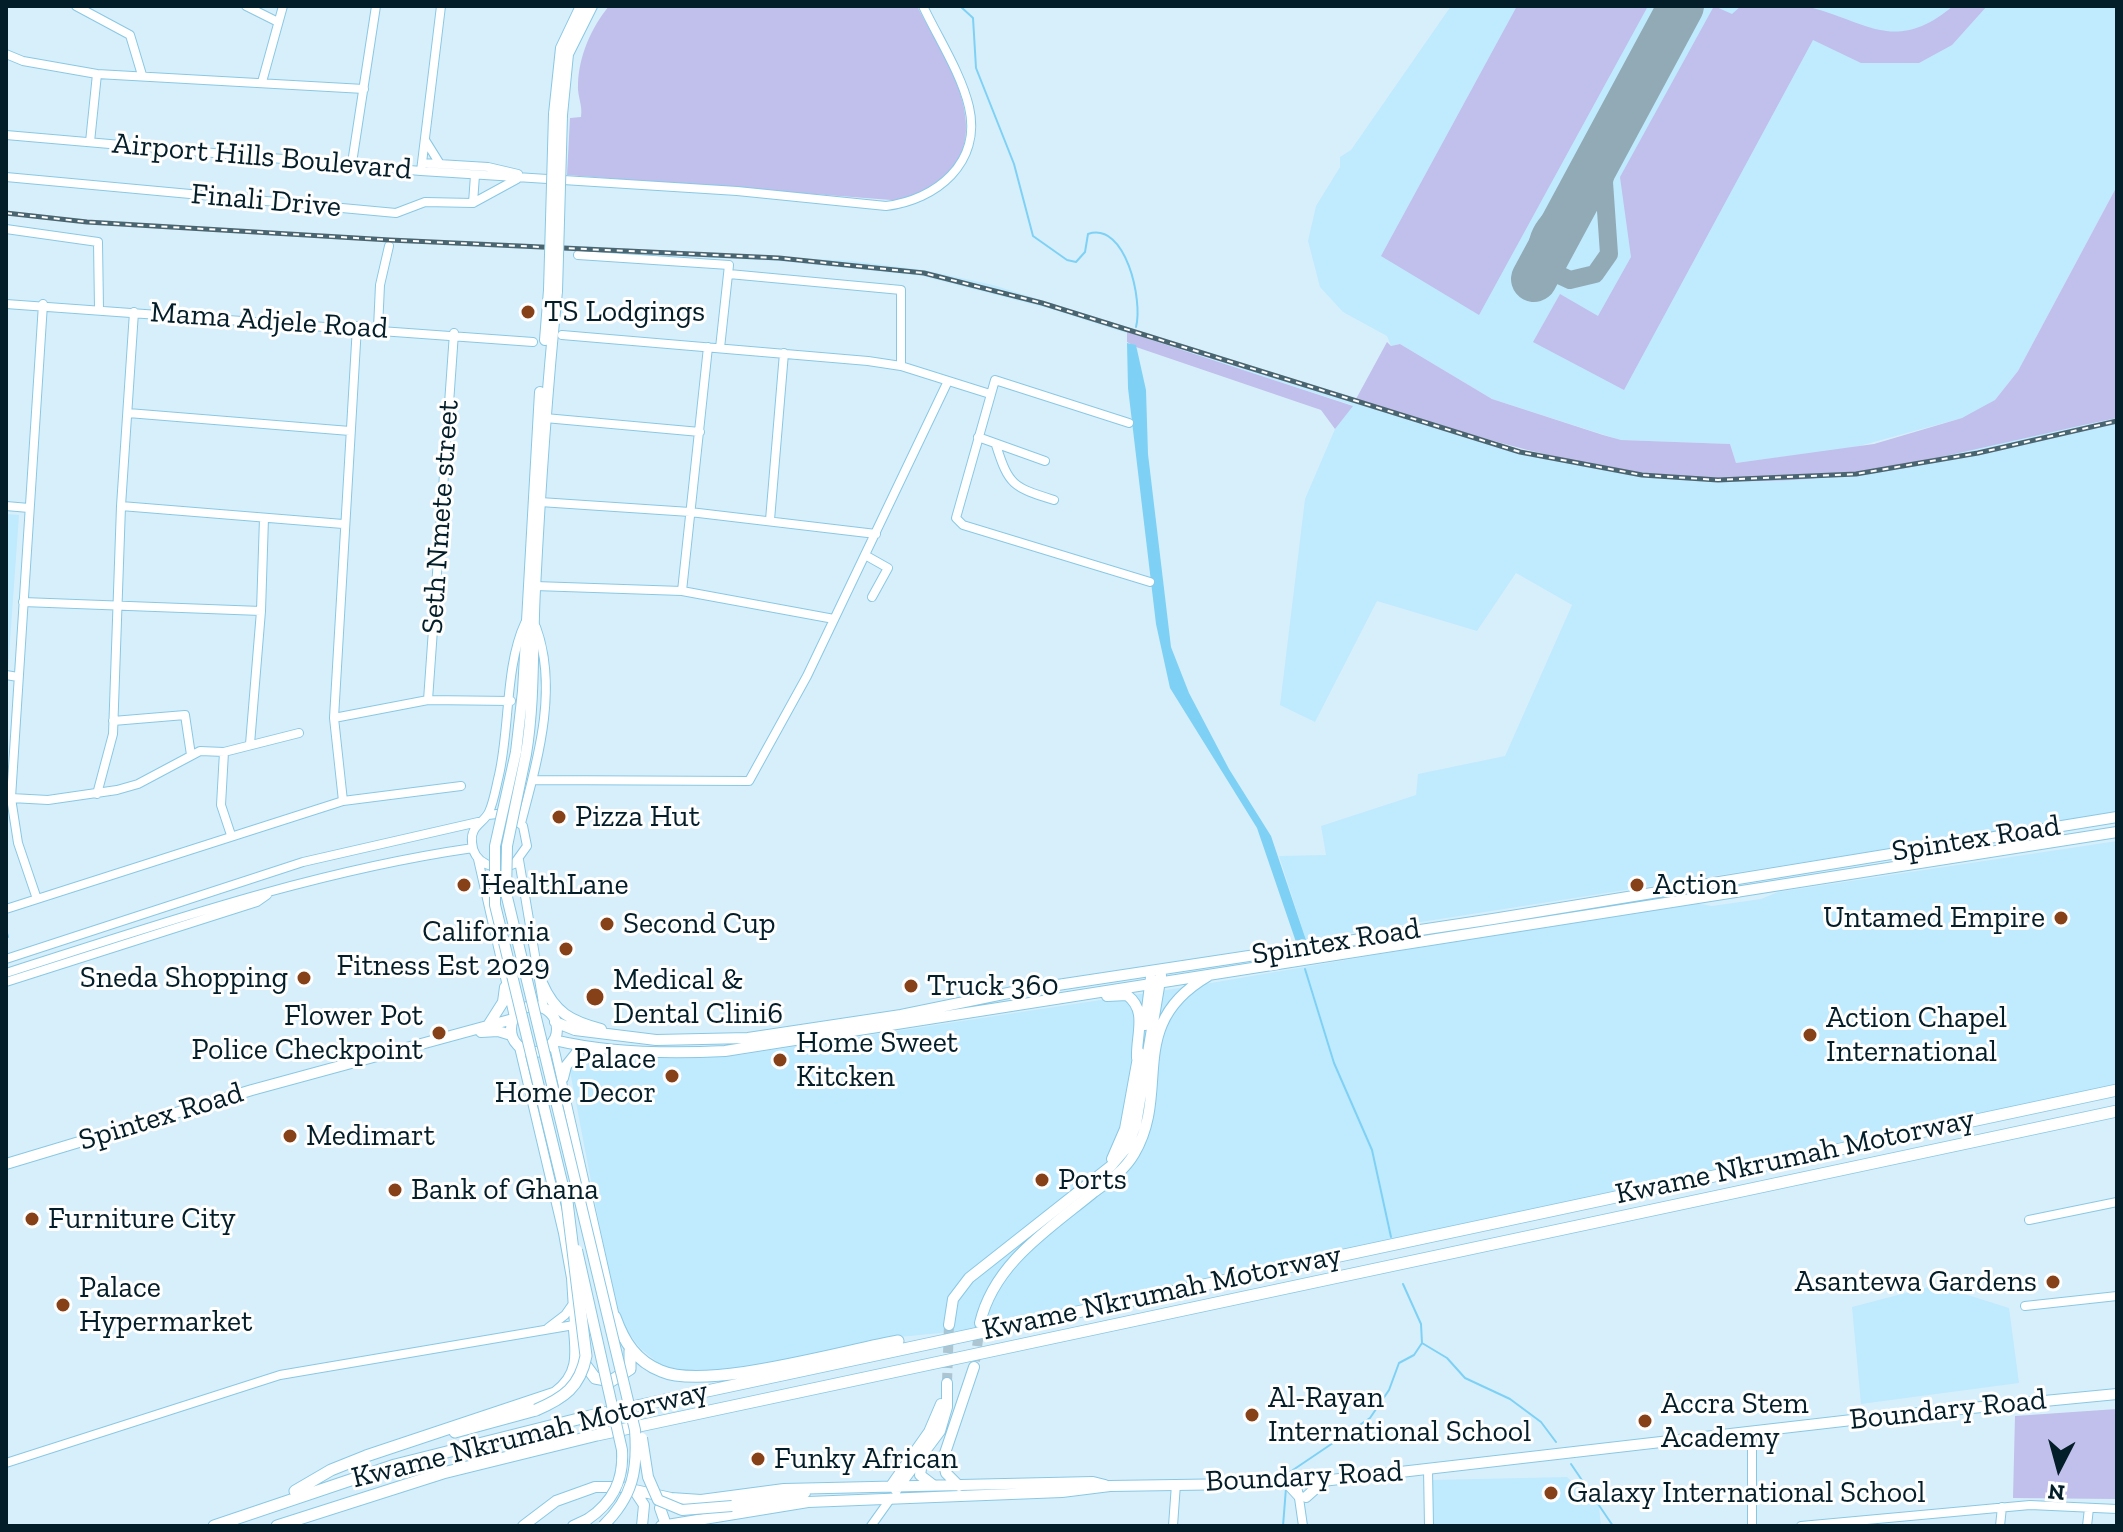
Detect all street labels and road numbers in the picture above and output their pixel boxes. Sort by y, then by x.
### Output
street label: Airport Hills Boulevard [111,126,413,188]
street label: Finali Drive [189,177,343,225]
street label: Mama Adjele Road [149,295,389,347]
street label: Seth Nmete street [415,399,467,635]
street label: Spintex Road [1889,808,2063,870]
street label: Spintex Road [1249,911,1423,973]
street label: Spintex Road [75,1075,247,1159]
street label: Kwame Nkrumah Motorway [1612,1101,1978,1213]
street label: Kwame Nkrumah Motorway [979,1237,1345,1349]
street label: Kwame Nkrumah Motorway [348,1373,712,1497]
street label: Boundary Road [1848,1382,2048,1438]
street label: Boundary Road [1204,1454,1404,1500]

